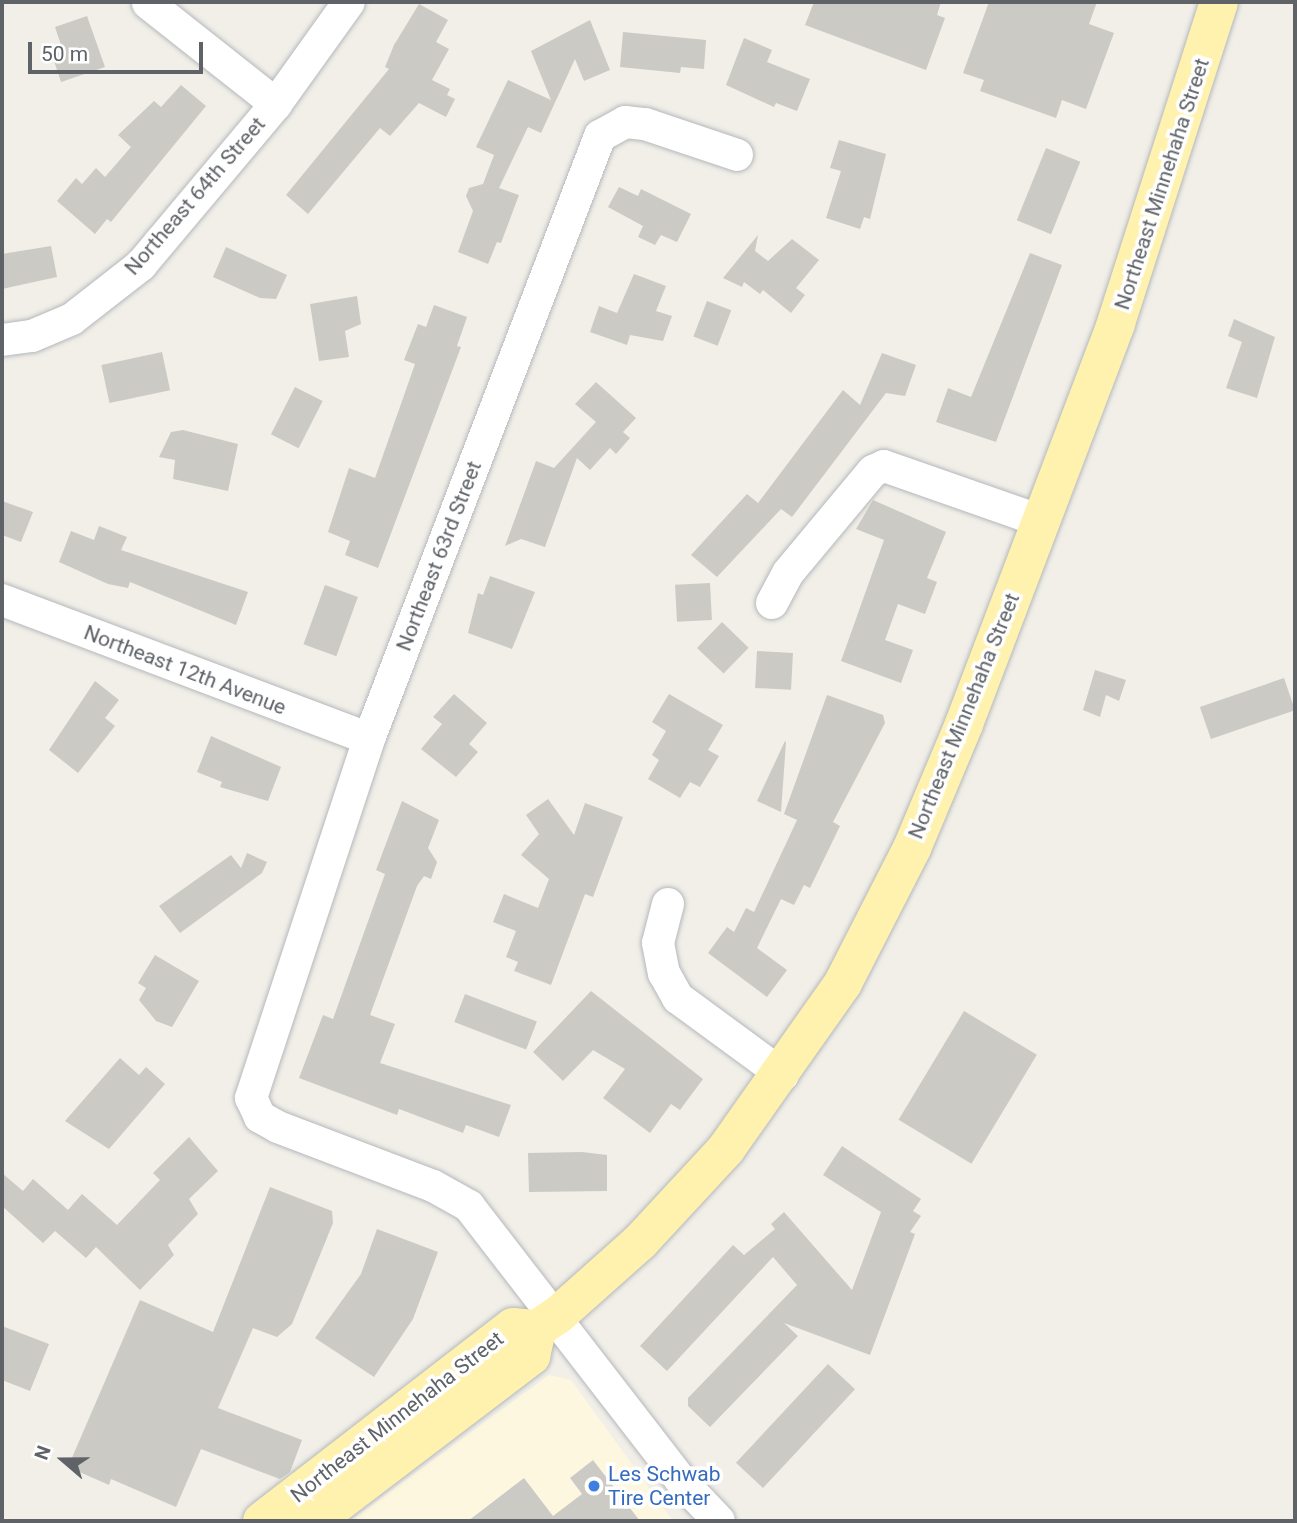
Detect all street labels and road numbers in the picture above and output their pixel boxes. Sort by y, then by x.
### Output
street label: Northeast Minnehaha Street [1109,55,1215,313]
street label: Northeast 64th Street [120,112,270,280]
street label: Northeast 63rd Street [391,457,487,655]
street label: Northeast Minnehaha Street [903,589,1025,843]
street label: Northeast 12th Avenue [80,620,290,720]
street label: Northeast Minnehaha Street [286,1326,508,1508]

